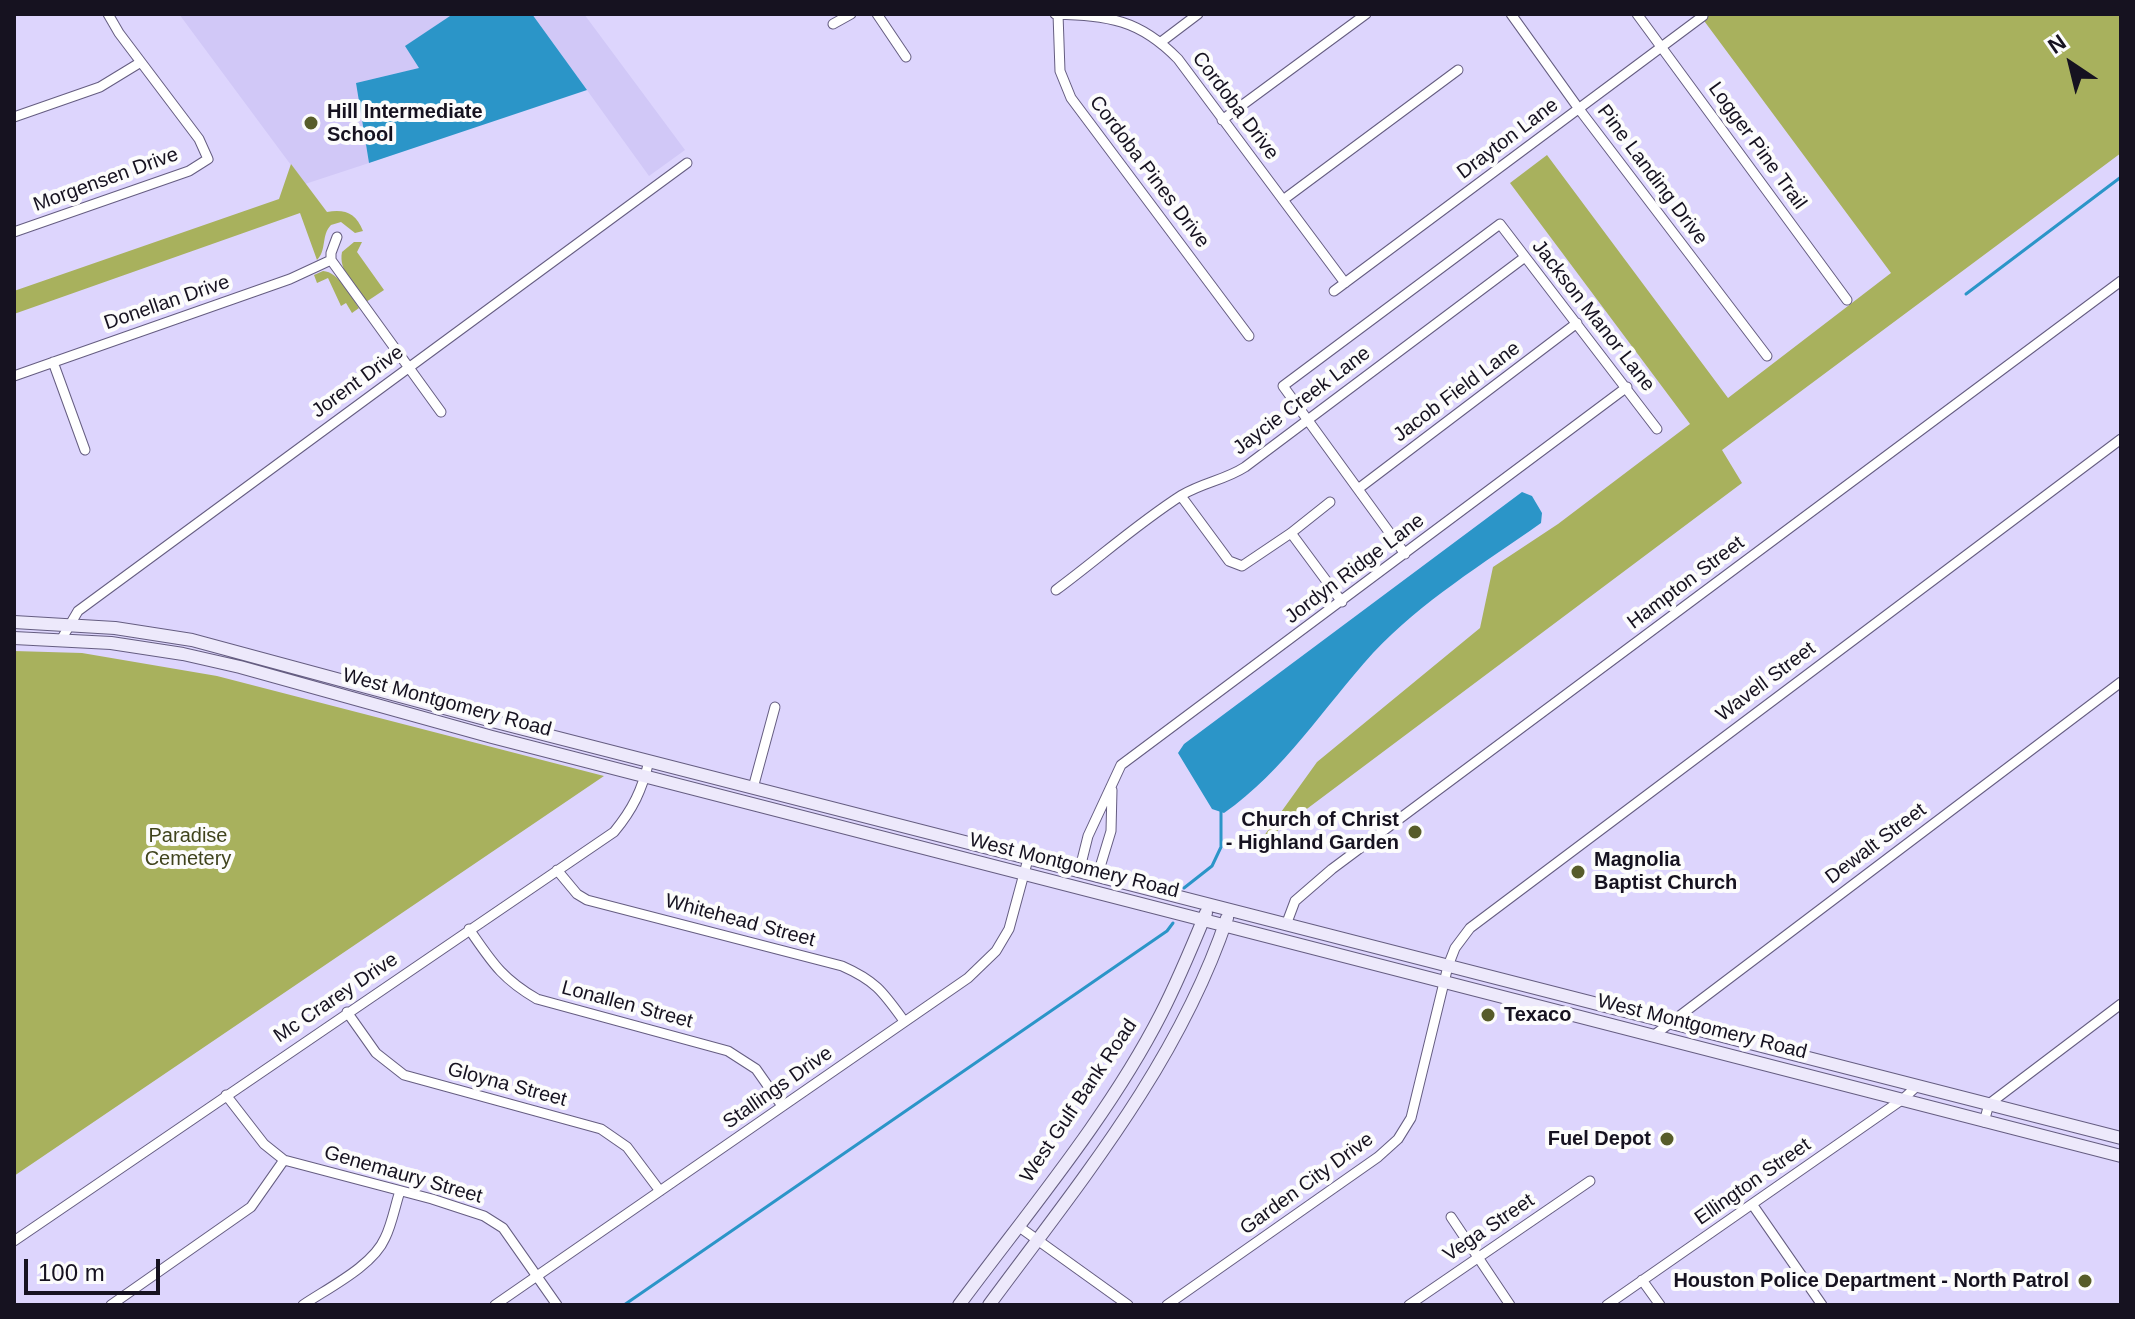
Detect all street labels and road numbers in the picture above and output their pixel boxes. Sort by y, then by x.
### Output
street label: Cordoba Drive [1187,47,1283,165]
street label: Logger Pine Trail [1703,78,1811,214]
street label: Cordoba Pines Drive [1084,91,1214,253]
street label: Drayton Lane [1453,93,1563,185]
street label: Pine Landing Drive [1592,100,1712,250]
street label: Morgensen Drive [30,143,182,217]
street label: Jackson Manor Lane [1526,235,1660,397]
street label: Donellan Drive [101,270,233,336]
street label: Jacob Field Lane [1389,337,1525,447]
street label: Jorent Drive [307,341,409,423]
street label: Jaycie Creek Lane [1229,342,1375,460]
street label: Jordyn Ridge Lane [1281,509,1429,629]
street label: Hampton Street [1623,531,1749,635]
street label: Wavell Street [1712,637,1820,727]
street label: West Montgomery Road [340,664,554,742]
street label: Dewalt Street [1821,798,1931,890]
street label: West Montgomery Road [967,828,1181,904]
street label: Whitehead Street [662,889,818,953]
street label: Mc Crarey Drive [269,948,403,1048]
street label: Lonallen Street [559,976,695,1034]
street label: West Montgomery Road [1595,989,1809,1065]
street label: West Gulf Bank Road [1015,1015,1143,1187]
street label: Stallings Drive [719,1042,837,1134]
street label: Gloyna Street [445,1058,569,1112]
street label: Garden City Drive [1236,1128,1378,1240]
street label: Ellington Street [1691,1133,1815,1231]
street label: Genemaury Street [321,1141,485,1209]
street label: Vega Street [1439,1189,1539,1267]

